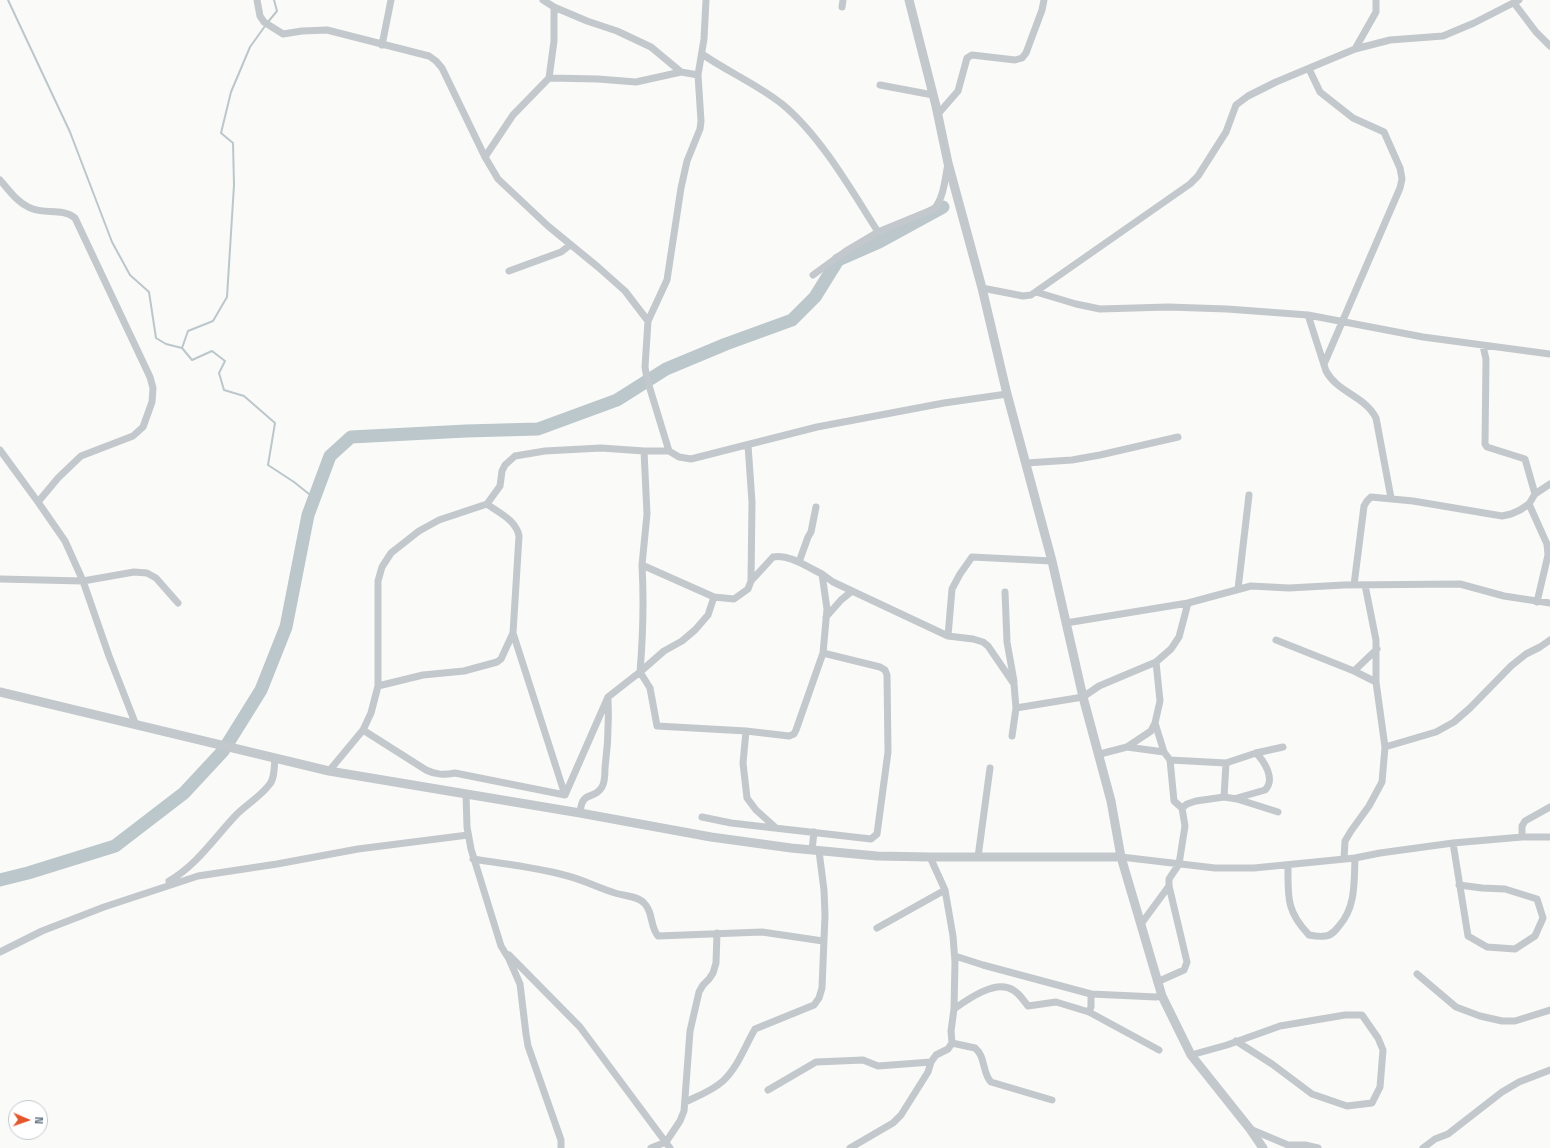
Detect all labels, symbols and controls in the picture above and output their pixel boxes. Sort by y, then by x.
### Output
north arrow [8,1100,48,1140]
text: N [31,1116,47,1124]

